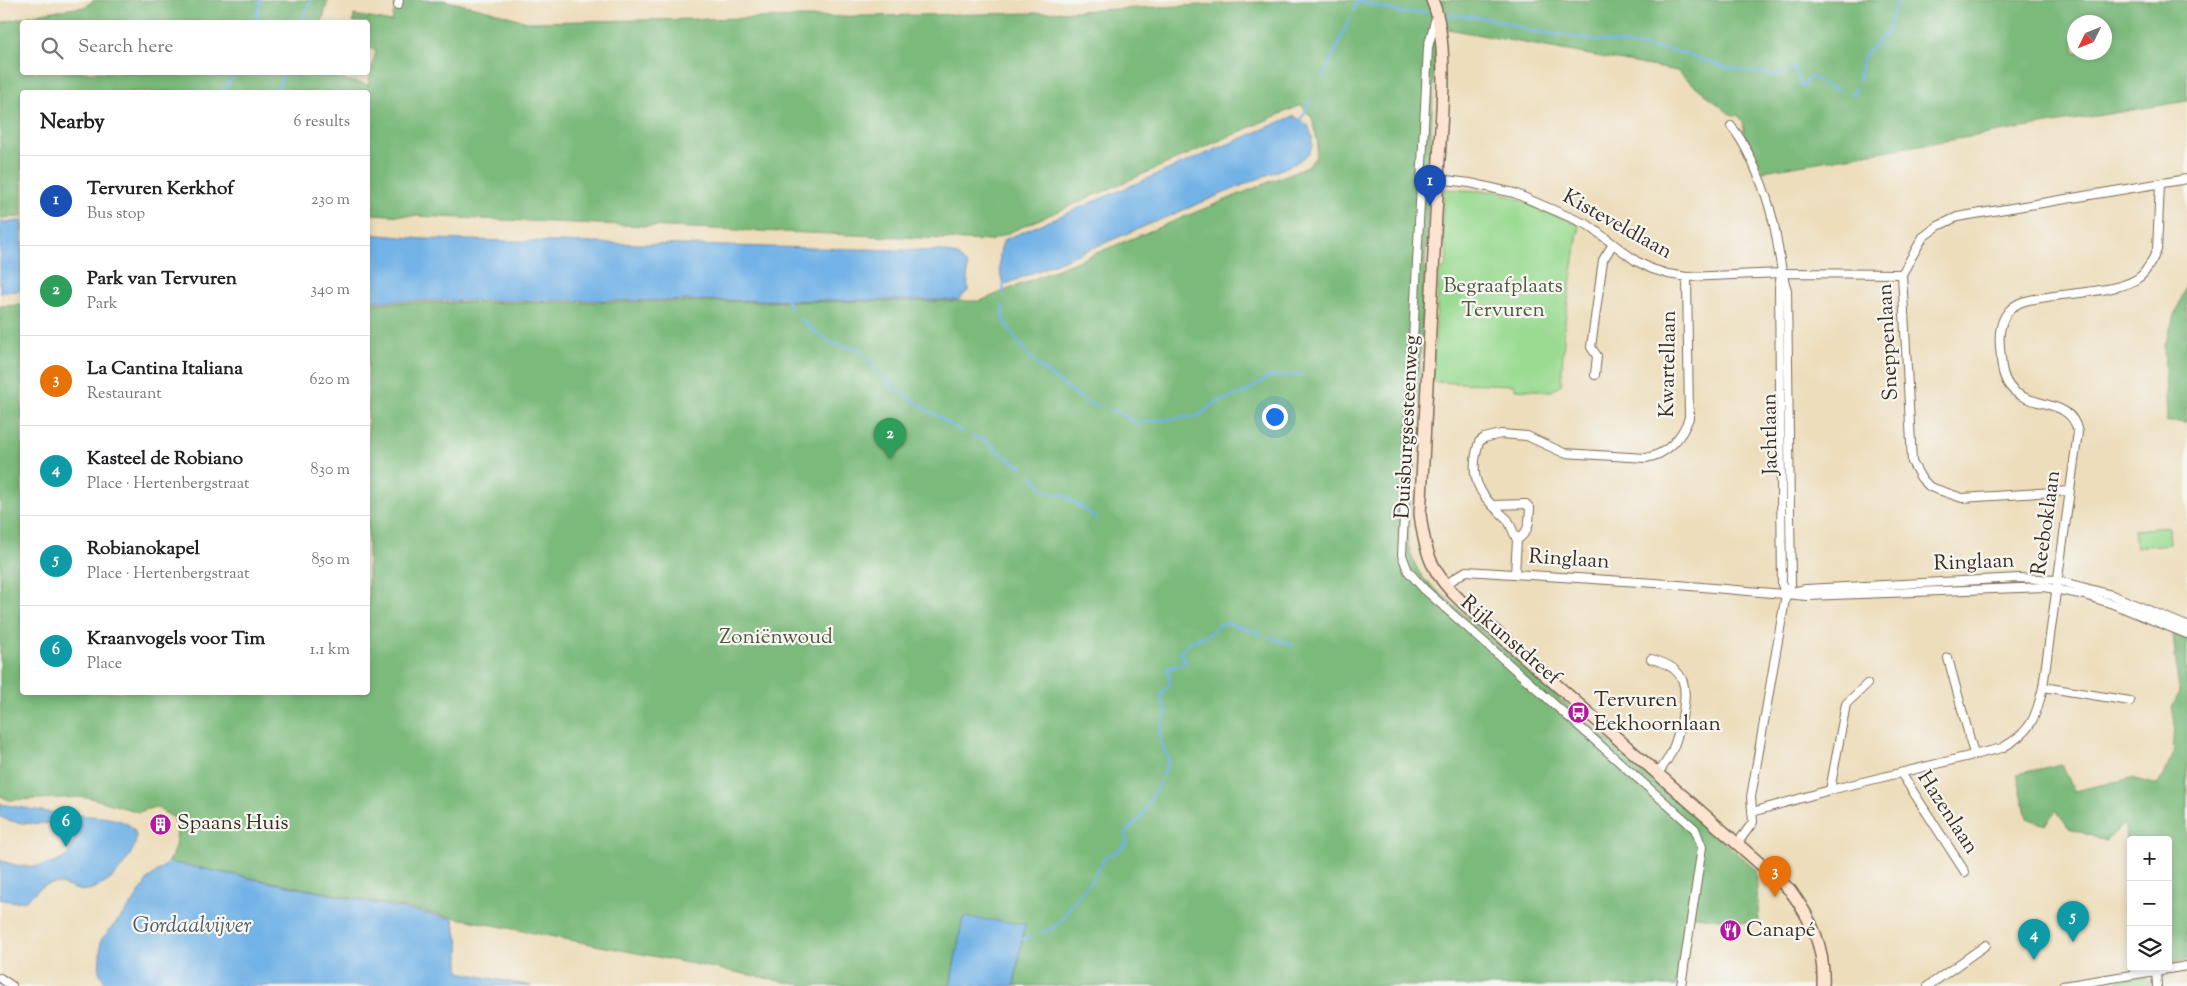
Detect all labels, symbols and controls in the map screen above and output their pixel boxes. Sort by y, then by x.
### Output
north arrow [2067,15,2112,60]
search box [20,20,370,75]
icon: search [38,34,66,62]
text: Search here [78,34,173,61]
text: Nearby [40,108,105,138]
text: 6 results [294,111,350,134]
pin: 1 [1414,165,1446,206]
text: Tervuren Kerkhof [87,176,234,203]
street label: Kisteveldlaan [1557,182,1677,268]
text: 1 [53,189,59,212]
text: 230 m [311,189,350,212]
text: Bus stop [87,203,145,226]
text: Park van Tervuren [87,266,237,293]
park label: Begraafplaats Tervuren [1443,272,1563,326]
text: 2 [52,279,60,302]
text: 340 m [311,279,350,302]
street label: Sneppenlaan [1871,283,1907,401]
text: Park [87,293,118,316]
street label: Kwartellaan [1653,310,1685,418]
street label: Duisburgsesteenweg [1388,334,1428,520]
text: La Cantina Italiana [87,356,243,383]
text: 3 [53,369,59,392]
text: 620 m [310,369,350,392]
text: Restaurant [87,383,162,406]
street label: Jachtlaan [1755,393,1787,476]
your location [1262,404,1288,430]
pin: 2 [874,418,906,459]
text: Kasteel de Robiano [87,446,243,473]
text: 4 [52,459,60,482]
text: 830 m [311,459,350,482]
street label: Reeboklaan [2025,469,2069,577]
text: Place · Hertenbergstraat [87,473,249,496]
text: Robianokapel [87,536,200,563]
street label: Ringlaan [1527,542,1611,578]
street label: Ringlaan [1933,547,2015,579]
text: 5 [53,549,59,572]
text: 850 m [311,549,350,572]
text: Place · Hertenbergstraat [87,563,249,586]
street label: Rijkunstdreef [1453,589,1568,694]
park label: Zoniënwoud [719,623,833,653]
text: Kraanvogels voor Tim [87,626,265,653]
text: 6 [52,639,60,662]
text: 1.1 km [310,639,350,662]
text: Place [87,653,122,676]
place label: Tervuren Eekhoornlaan [1594,686,1721,740]
bus stop icon: Tervuren Eekhoornlaan [1566,701,1590,725]
street label: Hazenlaan [1909,765,1985,861]
pin: 6 [50,806,82,847]
place label: Spaans Huis [177,809,289,839]
building icon: Spaans Huis [149,812,173,836]
map controls [2127,836,2172,971]
button: + [2127,836,2172,881]
pin: 3 [1759,856,1791,897]
button: − [2127,881,2172,926]
pin: 5 [2057,901,2089,942]
water label: Gordaalvijver [133,911,252,943]
place label: Canapé [1746,916,1816,946]
restaurant icon: Canapé [1718,919,1742,943]
pin: 4 [2018,919,2050,960]
button: layers [2127,926,2172,971]

